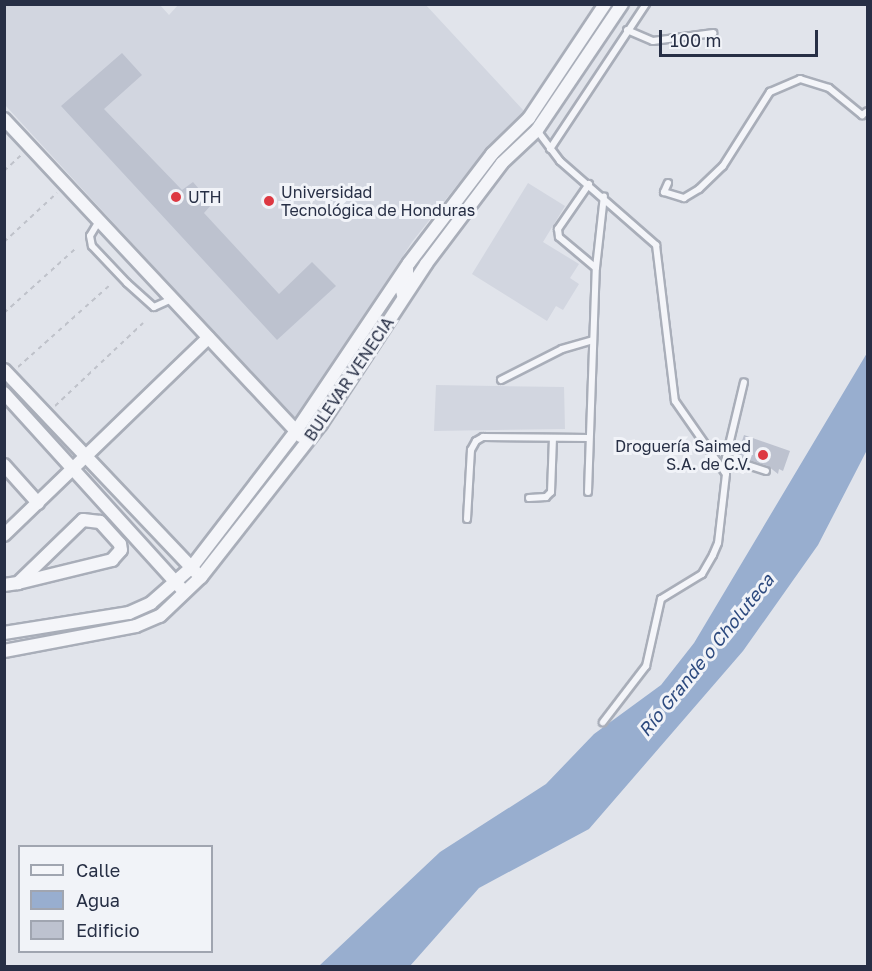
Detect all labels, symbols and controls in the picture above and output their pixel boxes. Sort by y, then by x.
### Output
scale bar [662,18,821,56]
text: 100 m [670,29,721,51]
place label: Universidad Tecnológica de Honduras [281,182,475,220]
place label: UTH [188,187,222,207]
marker: UTH [169,190,183,204]
marker: Universidad Tecnológica de Honduras [262,194,276,208]
street label: BULEVAR VENECIA [300,313,398,445]
place label: Droguería Saimed S.A. de C.V. [615,436,751,474]
marker: Droguería Saimed S.A. de C.V. [756,448,770,462]
water label: Río Grande o Choluteca [634,569,778,741]
legend [18,845,213,953]
text: Calle [76,859,120,881]
text: Agua [76,889,120,911]
text: Edificio [76,919,140,941]

